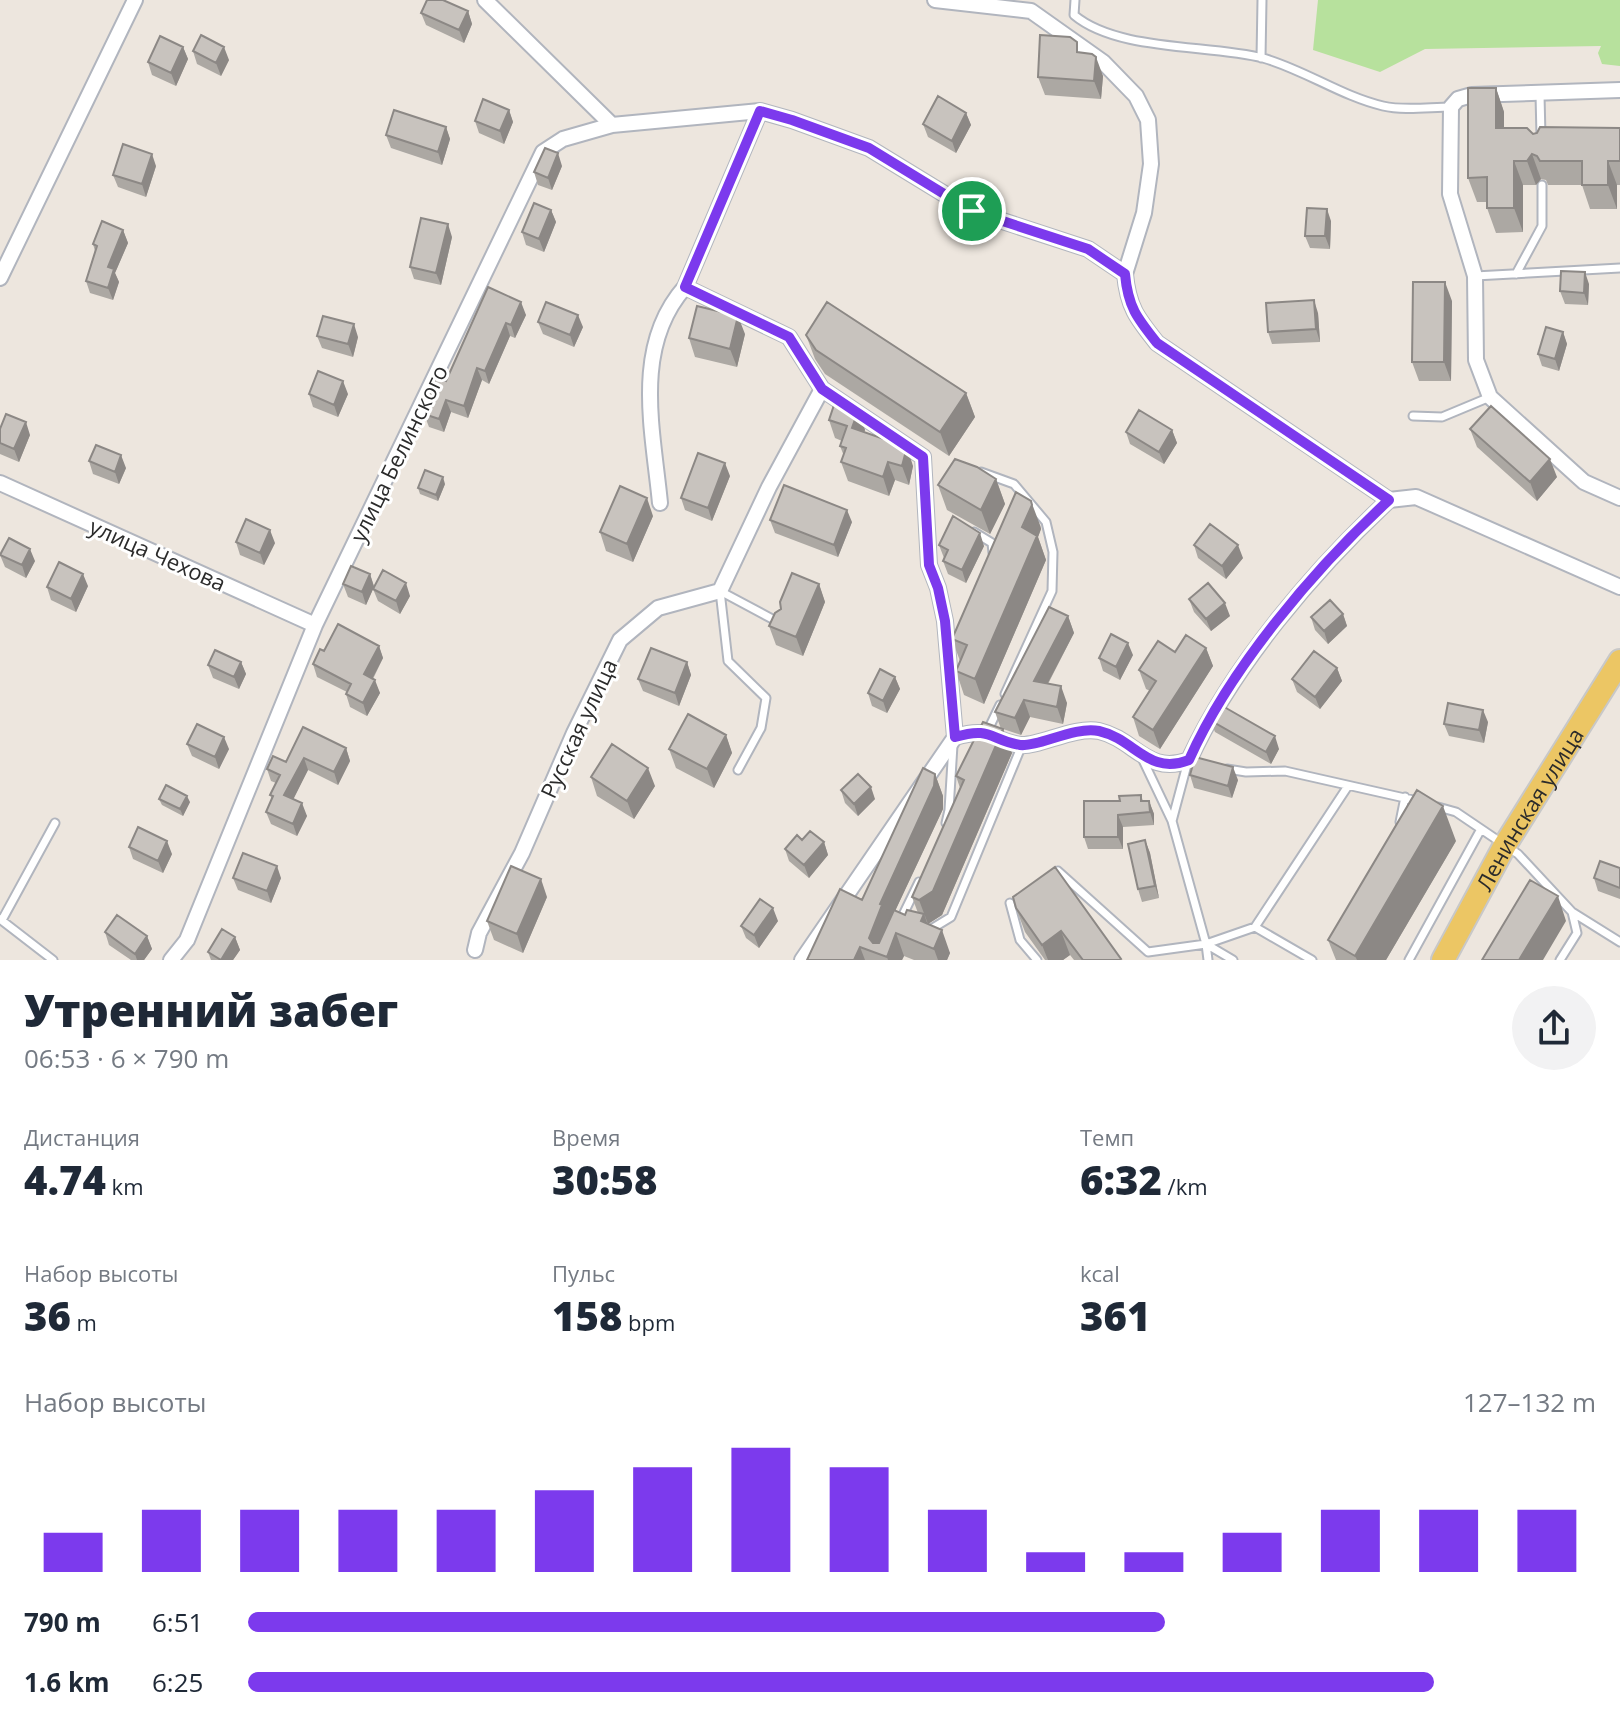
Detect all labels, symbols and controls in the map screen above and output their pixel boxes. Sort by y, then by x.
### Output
pin [938,177,1006,245]
icon: arrive [950,189,994,233]
street label: улица Белинского [342,359,454,547]
street label: улица Чехова [85,510,231,598]
street label: Русская улица [533,653,623,803]
street label: Ленинская улица [1468,722,1590,896]
text: Утренний забег [24,980,398,1040]
button: share [1512,986,1596,1070]
text: 06:53 · 6 × 790 m [24,1040,229,1076]
text: Дистанция [24,1122,140,1152]
text: Время [552,1122,620,1152]
text: Темп [1080,1122,1134,1152]
text: 4.74 [24,1152,106,1207]
text: 30:58 [552,1152,657,1207]
text: 6:32 [1080,1152,1162,1207]
text: km [106,1171,144,1201]
text: /km [1162,1171,1208,1201]
text: Набор высоты [24,1258,179,1288]
text: Пульс [552,1258,615,1288]
text: kcal [1080,1258,1120,1288]
text: 36 [24,1288,71,1343]
text: 158 [552,1288,622,1343]
text: 361 [1080,1288,1150,1343]
text: m [71,1307,97,1337]
text: bpm [622,1307,675,1337]
text: Набор высоты [24,1384,207,1420]
text: 127–132 m [1463,1384,1596,1420]
text: 790 m [24,1604,101,1640]
text: 6:51 [152,1604,203,1640]
text: 1.6 km [24,1664,110,1700]
text: 6:25 [152,1664,203,1700]

